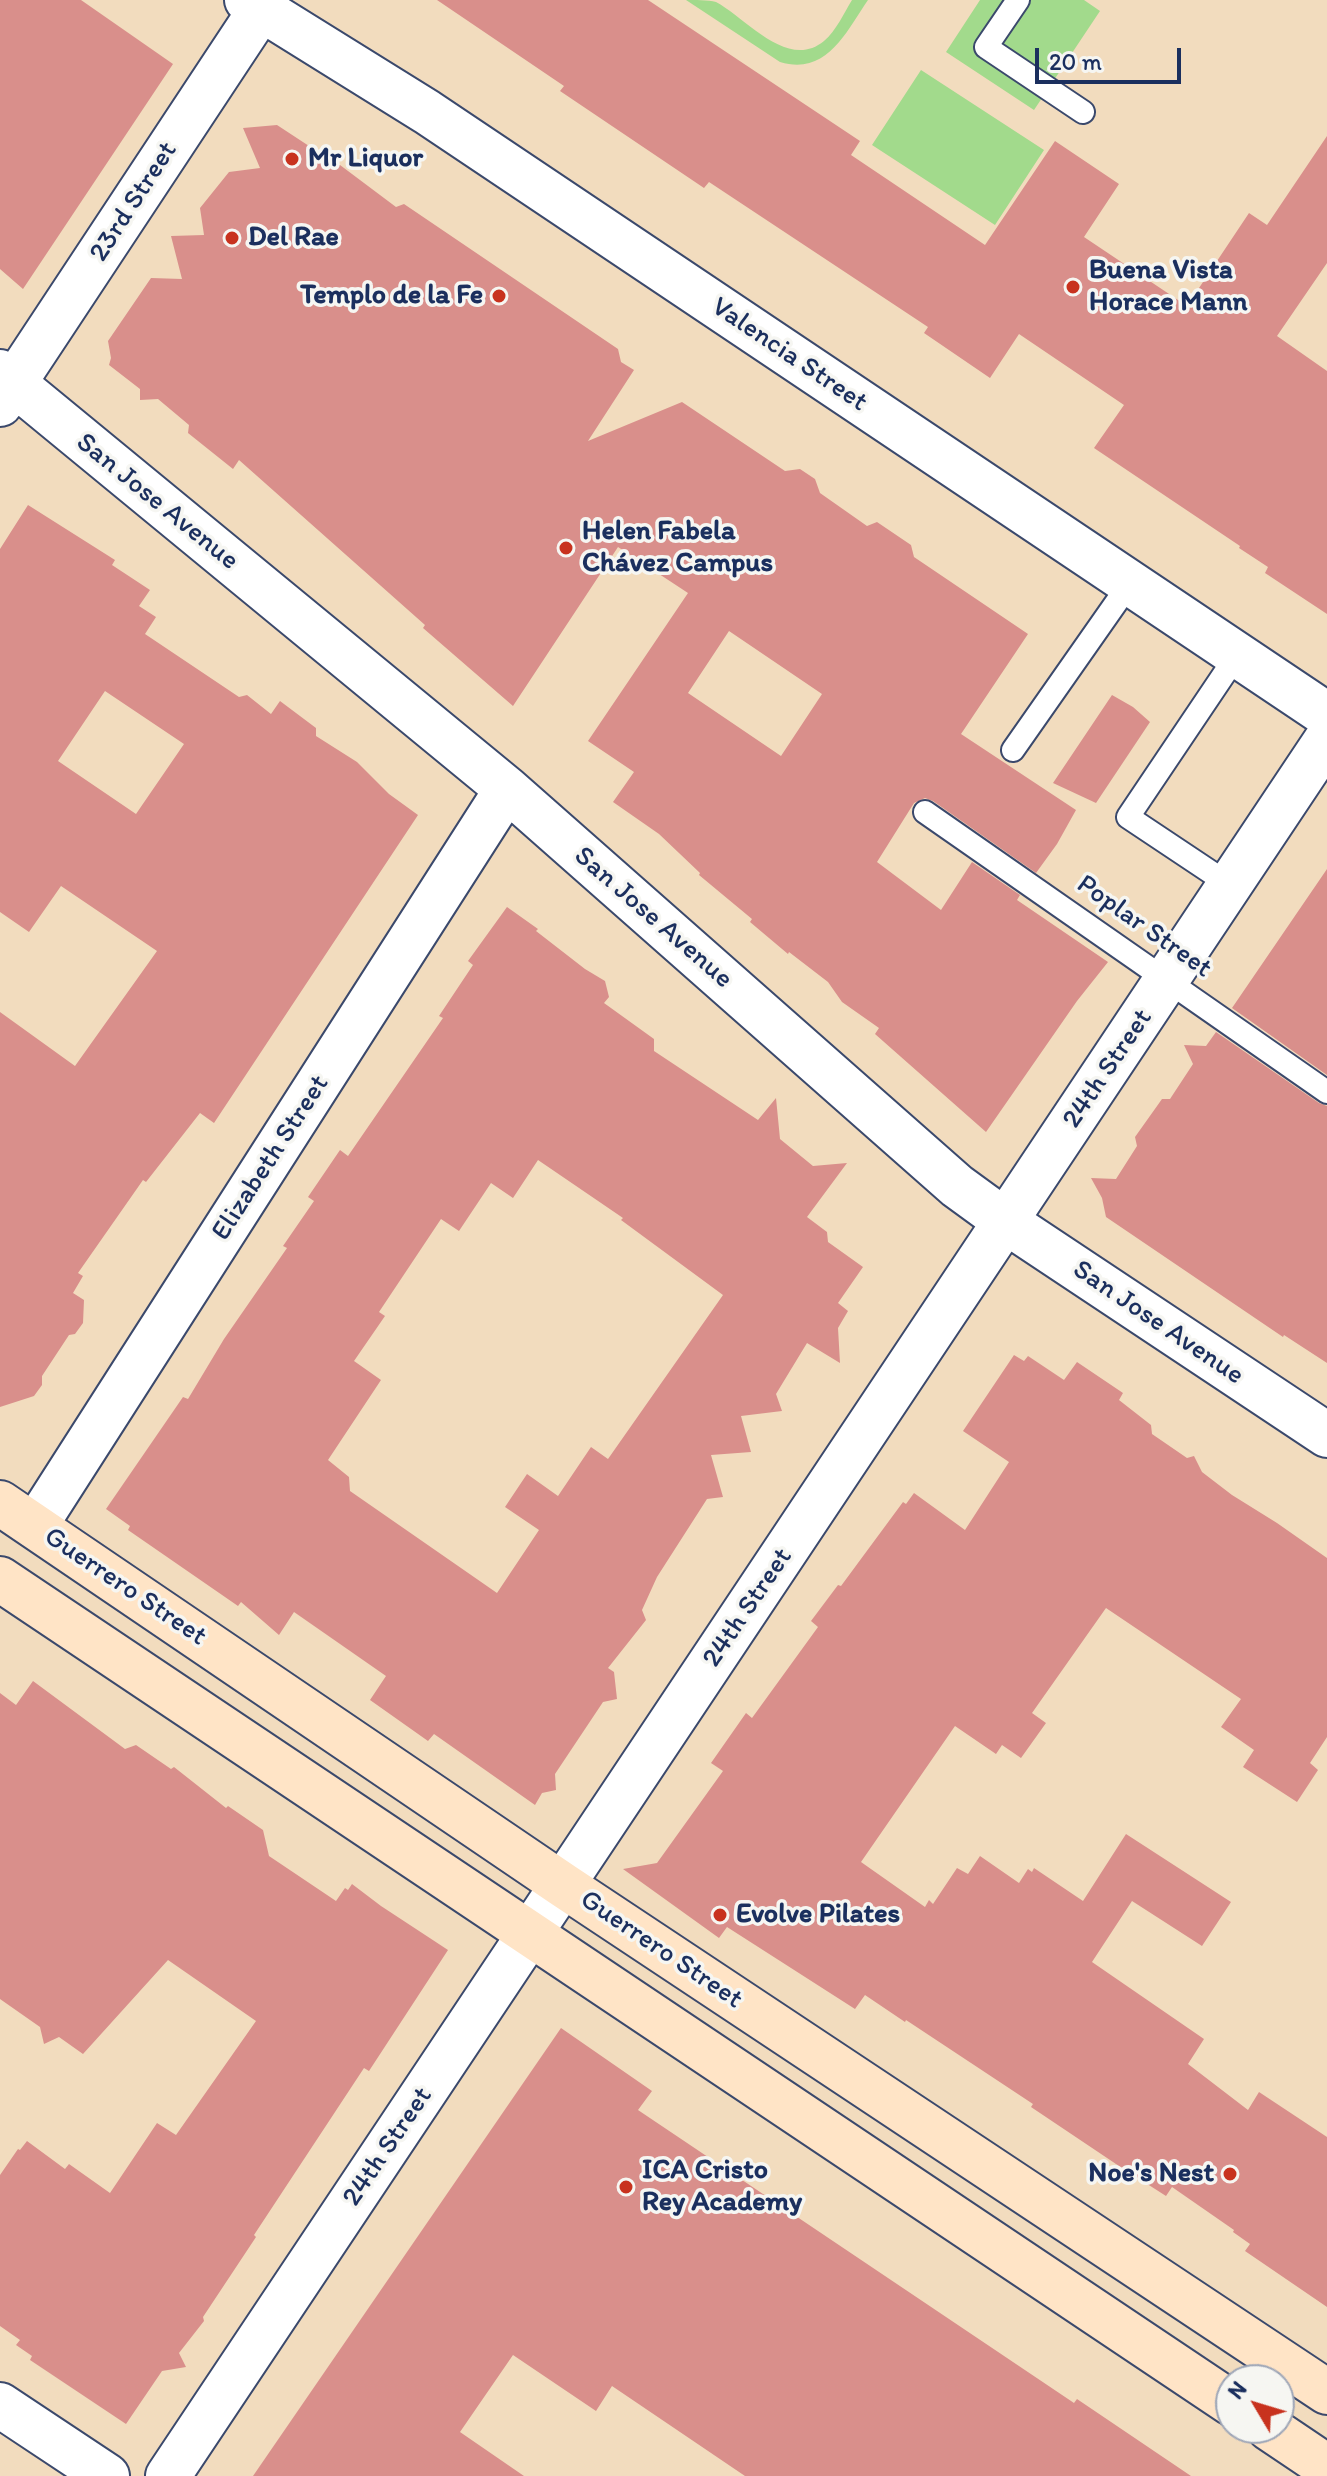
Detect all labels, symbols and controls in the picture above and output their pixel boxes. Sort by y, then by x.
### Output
scale bar [1039,32,1185,82]
text: 20 m [1049,47,1102,76]
street label: 23rd Street [83,136,185,268]
place label: Mr Liquor [308,142,423,176]
marker: Mr Liquor [283,150,301,168]
place label: Del Rae [248,221,339,255]
marker: Del Rae [223,229,241,247]
place label: Buena Vista Horace Mann [1089,254,1247,320]
marker: Buena Vista Horace Mann [1064,278,1082,296]
place label: Templo de la Fe [300,279,483,313]
marker: Templo de la Fe [490,287,508,305]
street label: Valencia Street [704,290,874,420]
street label: San Jose Avenue [69,426,245,578]
place label: Helen Fabela Chávez Campus [582,515,773,581]
marker: Helen Fabela Chávez Campus [557,539,575,557]
street label: San Jose Avenue [567,840,739,996]
street label: Poplar Street [1070,868,1218,986]
street label: 24th Street [1056,1003,1160,1135]
street label: Elizabeth Street [205,1069,337,1247]
street label: San Jose Avenue [1066,1253,1250,1393]
street label: Guerrero Street [37,1520,213,1654]
street label: 24th Street [696,1542,800,1674]
street label: Guerrero Street [573,1883,749,2017]
place label: Evolve Pilates [736,1898,900,1932]
marker: Evolve Pilates [711,1906,729,1924]
street label: 24th Street [336,2081,440,2213]
place label: ICA Cristo Rey Academy [642,2154,802,2220]
place label: Noe's Nest [1088,2157,1214,2191]
marker: Noe's Nest [1221,2165,1239,2183]
marker: ICA Cristo Rey Academy [617,2178,635,2196]
north arrow [1215,2364,1295,2444]
text: N [1222,2376,1252,2404]

